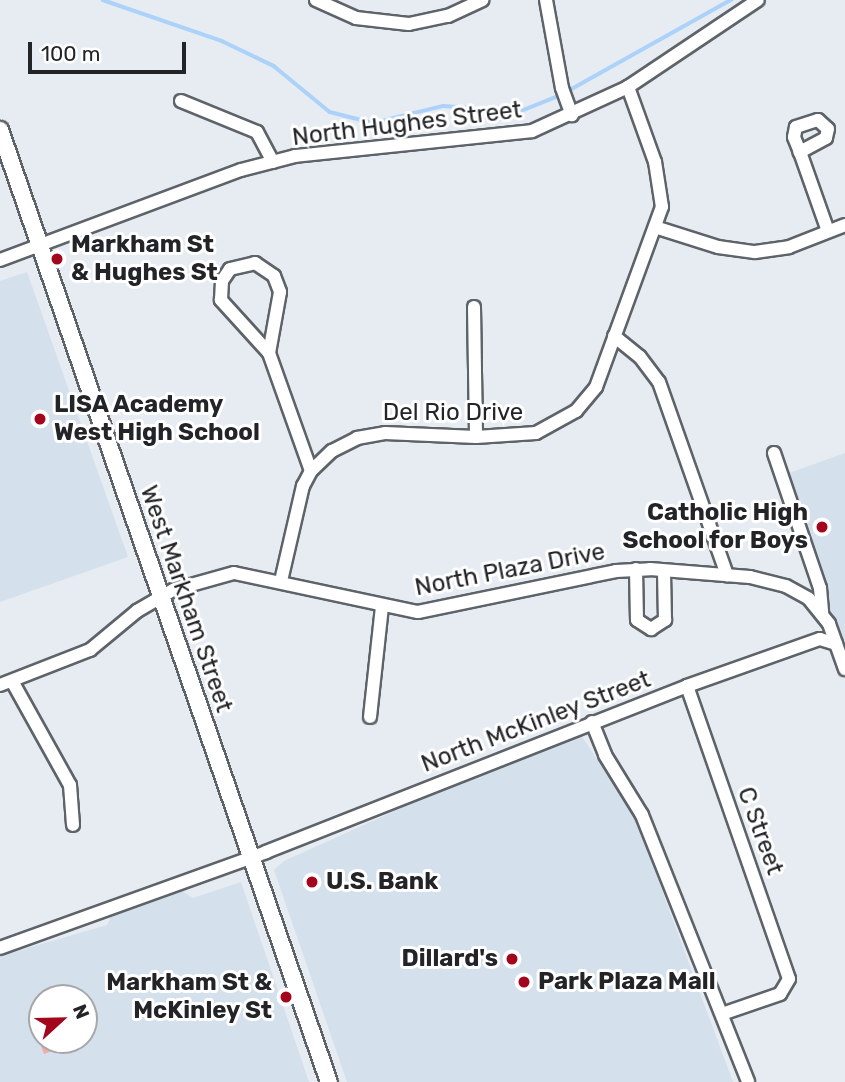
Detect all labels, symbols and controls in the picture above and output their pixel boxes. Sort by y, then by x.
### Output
scale bar [32,28,189,72]
text: 100 m [41,41,100,66]
street label: North Hughes Street [291,96,523,152]
place label: Markham St & Hughes St [71,231,218,287]
marker: Markham St & Hughes St [49,251,65,267]
place label: LISA Academy West High School [54,391,260,447]
street label: Del Rio Drive [383,399,523,427]
marker: LISA Academy West High School [32,411,48,427]
street label: West Markham Street [134,482,238,716]
place label: Catholic High School for Boys [622,499,808,555]
marker: Catholic High School for Boys [814,519,830,535]
street label: North Plaza Drive [413,537,607,603]
street label: North McKinley Street [417,665,655,779]
street label: C Street [731,783,789,879]
place label: U.S. Bank [326,868,438,896]
marker: U.S. Bank [304,874,320,890]
place label: Dillard's [401,945,498,973]
marker: Dillard's [504,951,520,967]
place label: Park Plaza Mall [538,968,716,996]
place label: Markham St & McKinley St [106,969,272,1025]
marker: Park Plaza Mall [516,974,532,990]
north arrow [28,984,98,1054]
marker: Markham St & McKinley St [278,989,294,1005]
text: N [68,1001,94,1022]

